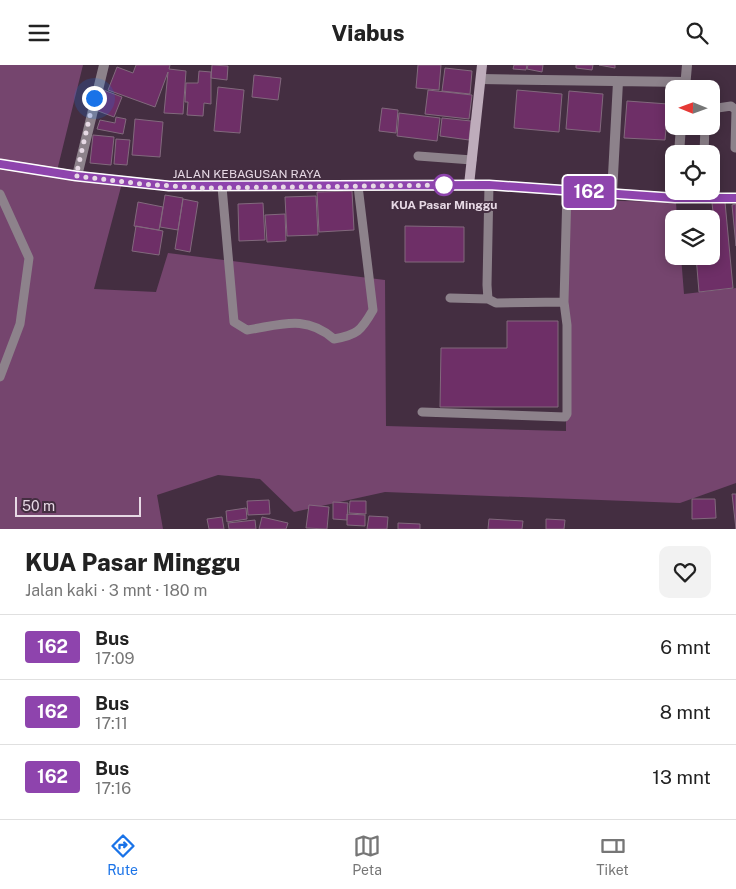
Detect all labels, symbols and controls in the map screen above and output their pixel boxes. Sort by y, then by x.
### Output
icon: menu [25,19,53,47]
icon: search [683,19,711,47]
text: Viabus [332,20,404,46]
north arrow [665,80,720,135]
map controls [665,80,720,265]
your location [82,86,107,111]
button: locate [665,145,720,200]
street label: JALAN KEBAGUSAN RAYA [173,167,322,181]
marker: KUA Pasar Minggu [433,174,455,196]
line badge: 162 [560,176,618,208]
text: 162 [573,181,605,202]
place label: KUA Pasar Minggu [391,198,497,212]
button: layers [665,210,720,265]
scale bar [15,494,141,517]
text: 50 m [22,498,55,514]
button: heart [659,546,711,598]
text: KUA Pasar Minggu [25,548,241,576]
text: Jalan kaki · 3 mnt · 180 m [25,581,207,600]
text: Bus [95,627,129,649]
text: 162 [37,636,68,657]
text: 6 mnt [660,636,711,658]
text: 17:09 [95,649,134,668]
text: Bus [95,692,129,714]
text: 162 [37,701,68,722]
text: 8 mnt [660,701,711,723]
text: 17:11 [95,714,128,733]
text: Bus [95,757,129,779]
text: 162 [37,766,68,787]
text: 13 mnt [652,766,711,788]
text: 17:16 [95,779,131,798]
tab: Rute [107,832,138,878]
tab: Peta [352,832,382,878]
tab: Tiket [596,832,629,878]

